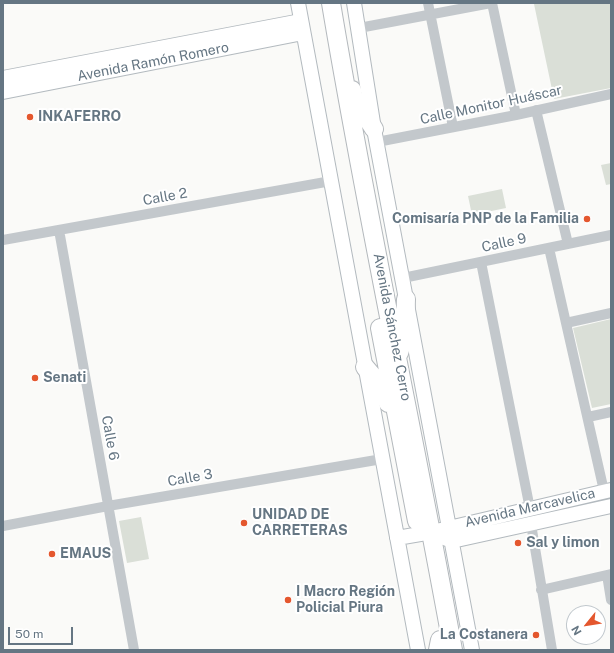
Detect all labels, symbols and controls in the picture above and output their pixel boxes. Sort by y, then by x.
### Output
street label: Avenida Ramón Romero [76,39,230,85]
street label: Calle Monitor Huáscar [418,82,564,128]
place label: INKAFERRO [38,109,121,125]
marker: INKAFERRO [25,112,35,122]
street label: Calle 2 [141,185,189,209]
place label: Comisaría PNP de la Familia [392,211,579,227]
marker: Comisaría PNP de la Familia [582,214,592,224]
street label: Calle 9 [480,230,528,256]
street label: Avenida Sánchez Cerro [369,252,415,402]
place label: Senati [43,370,86,386]
marker: Senati [30,373,40,383]
street label: Calle 6 [98,414,122,462]
street label: Calle 3 [166,466,214,490]
street label: Avenida Marcavelica [463,485,597,531]
place label: UNIDAD DE CARRETERAS [252,507,348,540]
marker: UNIDAD DE CARRETERAS [239,518,249,528]
place label: Sal y limon [526,535,600,551]
marker: Sal y limon [513,538,523,548]
place label: EMAUS [60,546,111,562]
marker: EMAUS [47,549,57,559]
place label: I Macro Región Policial Piura [296,584,395,616]
marker: I Macro Región Policial Piura [283,595,293,605]
north arrow [566,605,606,645]
scale bar [10,619,75,645]
text: N [569,624,584,637]
text: 50 m [15,627,43,641]
place label: La Costanera [440,627,528,643]
marker: La Costanera [531,630,541,640]

